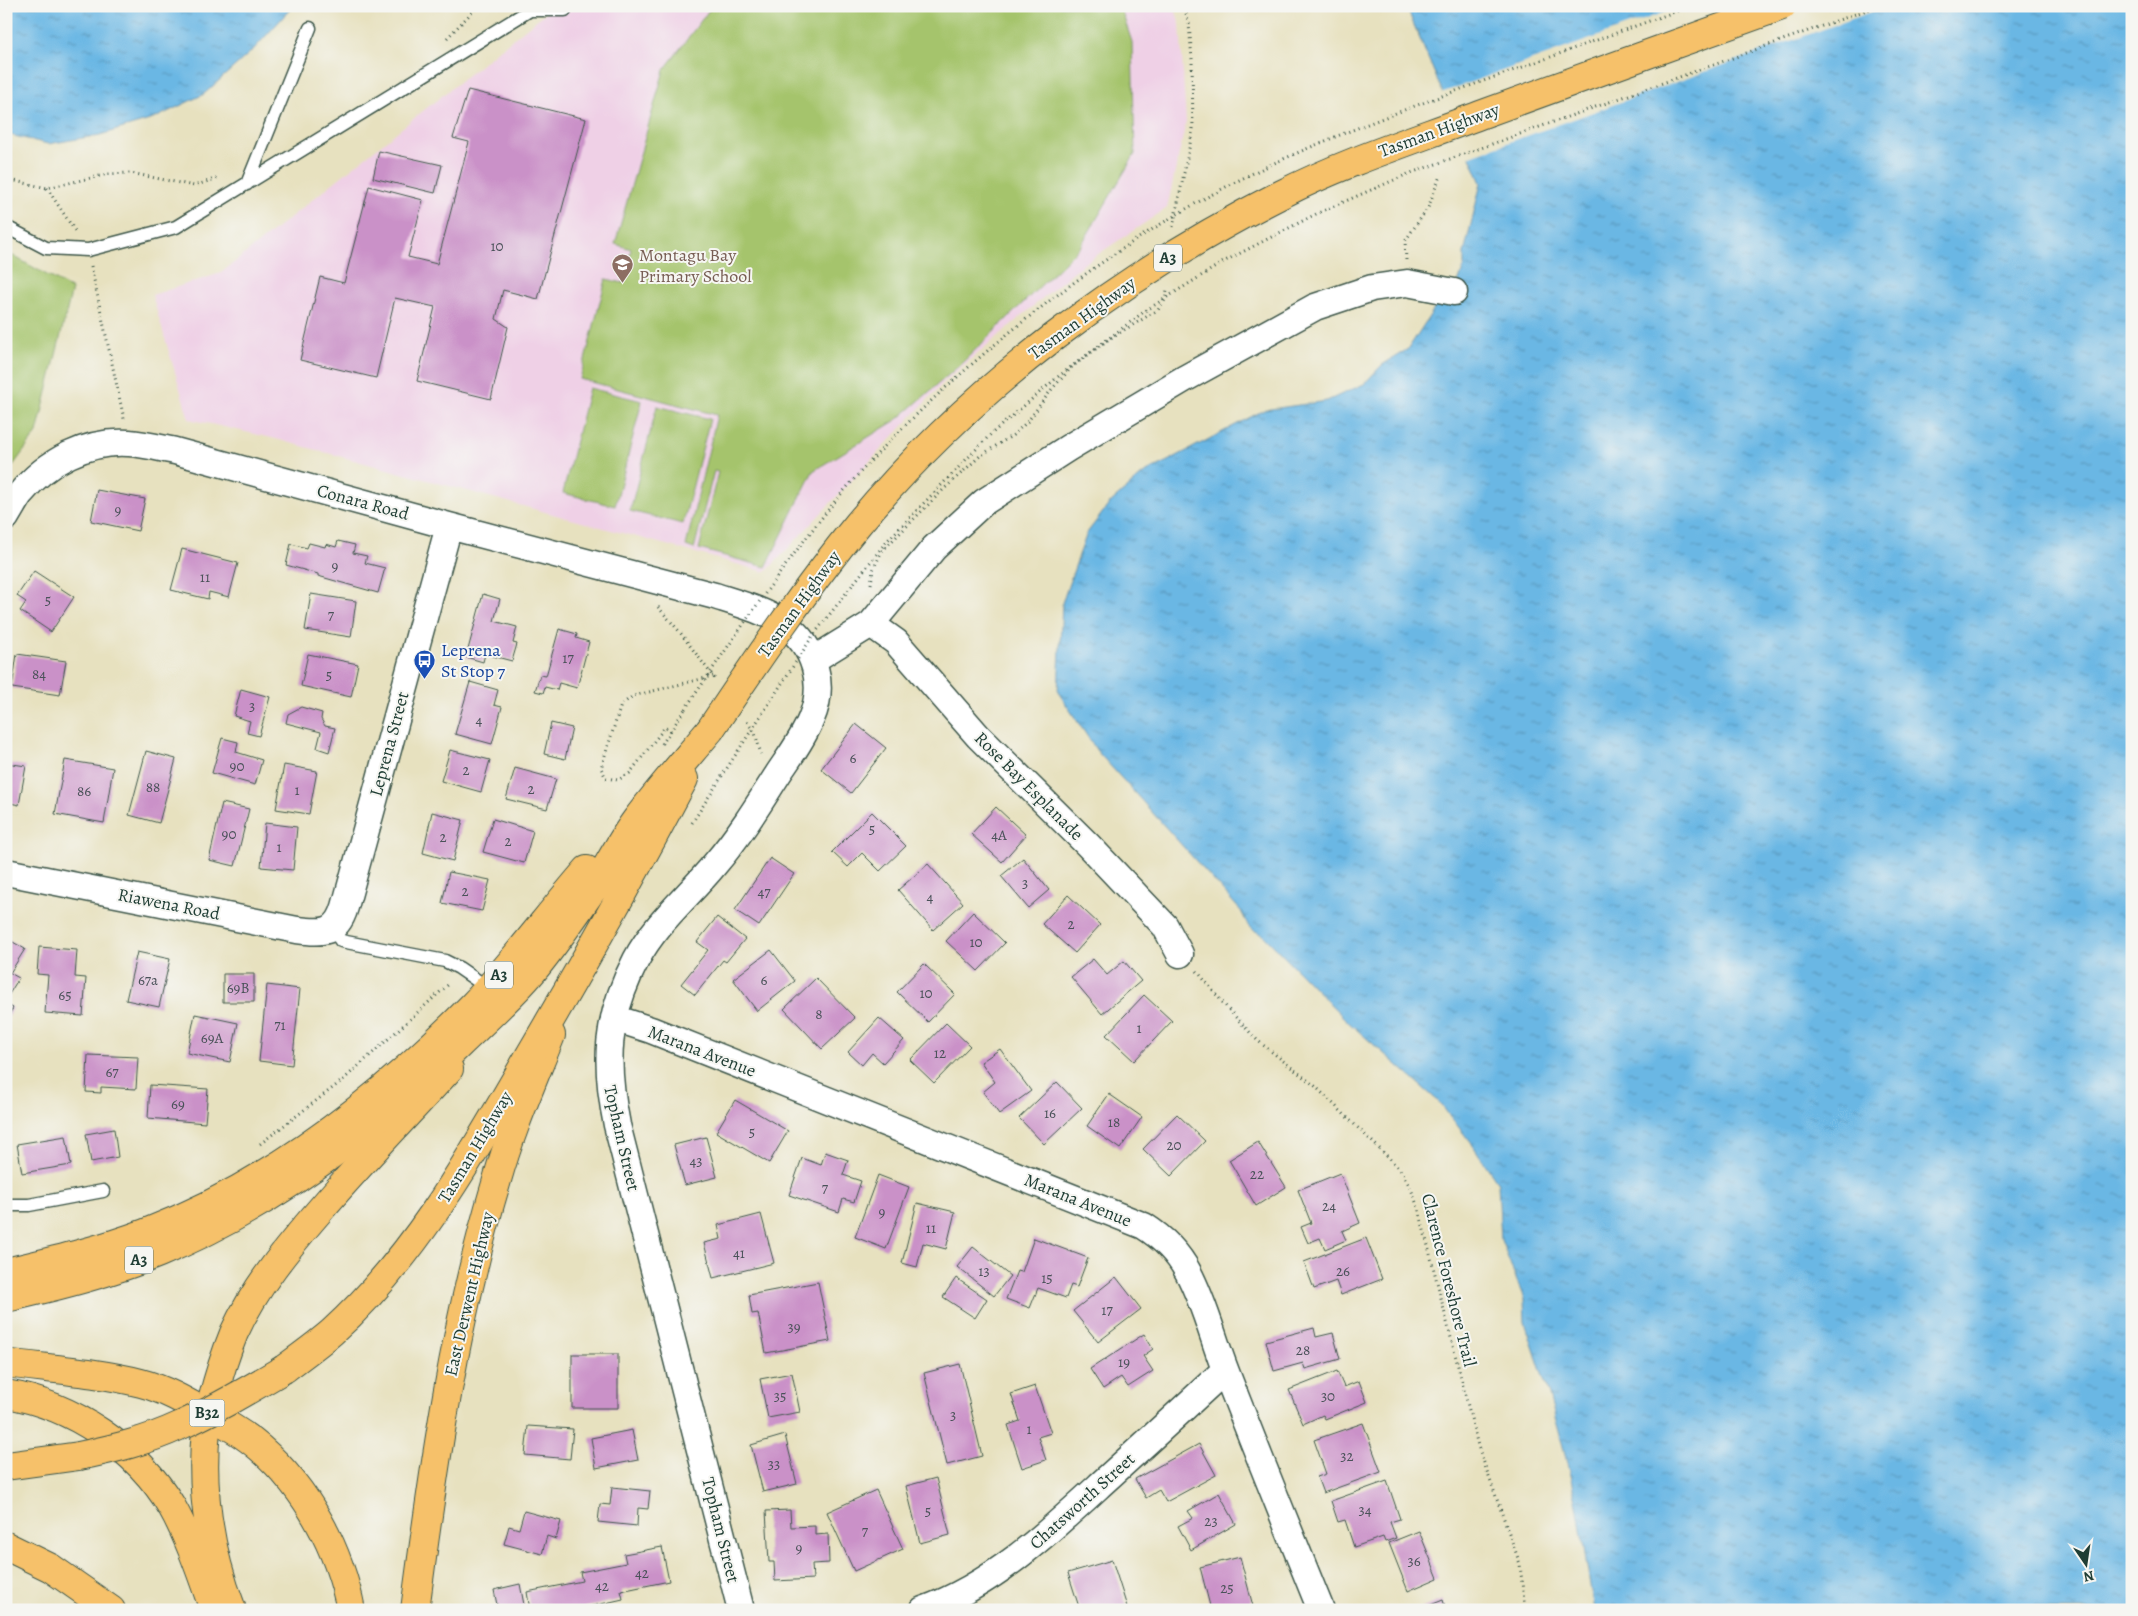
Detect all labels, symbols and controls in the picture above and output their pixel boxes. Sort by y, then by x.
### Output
street label: Tasman Highway [1375,97,1503,163]
house number: 10 [490,236,504,256]
place label: Montagu Bay Primary School [639,243,752,288]
road number: A3 [1154,244,1182,272]
school or university icon: Montagu Bay Primary School [611,253,635,284]
street label: Tasman Highway [1024,271,1141,365]
street label: Conara Road [314,478,412,526]
house number: 9 [115,500,122,520]
street label: Tasman Highway [752,545,846,662]
house number: 9 [332,556,339,576]
house number: 11 [200,567,210,587]
house number: 5 [45,590,51,610]
house number: 7 [328,605,335,625]
place label: Leprena St Stop 7 [441,638,506,683]
bus stop icon: Leprena St Stop 7 [413,648,437,679]
house number: 17 [562,648,574,668]
house number: 84 [32,664,46,684]
house number: 5 [326,665,332,685]
street label: Leprena Street [363,689,415,799]
house number: 3 [249,696,255,716]
house number: 4 [476,710,483,730]
street label: Rose Bay Esplanade [969,726,1089,846]
house number: 6 [850,748,857,768]
house number: 90 [230,756,244,776]
house number: 2 [462,760,470,780]
house number: 88 [146,777,160,797]
house number: 2 [527,779,535,799]
house number: 1 [294,780,300,800]
house number: 86 [77,781,91,801]
house number: 5 [869,819,875,839]
house number: 90 [222,824,236,844]
house number: 4A [991,825,1007,845]
house number: 2 [439,827,447,847]
house number: 2 [504,831,512,851]
house number: 1 [276,837,282,857]
house number: 3 [1022,873,1028,893]
house number: 2 [461,881,469,901]
street label: Riawena Road [116,882,223,926]
house number: 47 [757,882,771,902]
house number: 4 [927,887,934,907]
house number: 2 [1067,914,1075,934]
house number: 10 [969,932,983,952]
road number: A3 [485,962,513,988]
house number: 67a [138,970,158,990]
house number: 6 [761,970,768,990]
house number: 69B [227,978,249,998]
house number: 10 [919,983,933,1003]
house number: 65 [58,985,72,1005]
house number: 8 [815,1004,823,1024]
house number: 71 [274,1015,286,1035]
house number: 1 [1136,1018,1142,1038]
street label: Marana Avenue [644,1019,760,1083]
house number: 69A [201,1028,223,1048]
house number: 12 [934,1043,946,1063]
house number: 67 [105,1062,119,1082]
street label: Topham Street [598,1083,646,1193]
street label: Tasman Highway [432,1086,518,1207]
house number: 69 [171,1094,185,1114]
house number: 16 [1044,1103,1056,1123]
house number: 18 [1108,1112,1120,1132]
house number: 5 [749,1122,755,1142]
house number: 20 [1166,1135,1182,1155]
house number: 43 [689,1151,703,1171]
house number: 22 [1250,1164,1264,1184]
street label: Marana Avenue [1021,1168,1135,1232]
house number: 7 [822,1178,829,1198]
street label: Clarence Foreshore Trail [1416,1191,1482,1370]
house number: 24 [1322,1196,1336,1216]
house number: 9 [879,1202,886,1222]
street label: East Derwent Highway [438,1208,500,1379]
house number: 11 [926,1218,936,1238]
house number: 41 [733,1243,745,1263]
road number: A3 [125,1246,153,1274]
house number: 13 [978,1261,990,1281]
house number: 26 [1336,1261,1350,1281]
house number: 15 [1041,1268,1053,1288]
house number: 17 [1101,1300,1113,1320]
house number: 39 [787,1317,801,1337]
house number: 28 [1296,1340,1310,1360]
house number: 19 [1118,1352,1130,1372]
house number: 35 [774,1386,786,1406]
house number: 30 [1321,1386,1335,1406]
road number: B32 [190,1400,224,1426]
house number: 3 [950,1405,956,1425]
house number: 1 [1026,1419,1032,1439]
house number: 32 [1340,1446,1354,1466]
street label: Chatsworth Street [1024,1447,1140,1555]
house number: 33 [768,1454,780,1474]
street label: Topham Street [696,1475,746,1585]
house number: 34 [1358,1500,1372,1520]
house number: 5 [925,1501,931,1521]
house number: 23 [1204,1511,1218,1531]
house number: 7 [862,1521,869,1541]
house number: 9 [796,1538,803,1558]
north arrow [2060,1538,2110,1588]
house number: 36 [1407,1551,1421,1571]
house number: 42 [635,1563,649,1583]
text: N [2082,1566,2096,1587]
house number: 42 [595,1576,609,1596]
house number: 25 [1220,1578,1234,1598]

